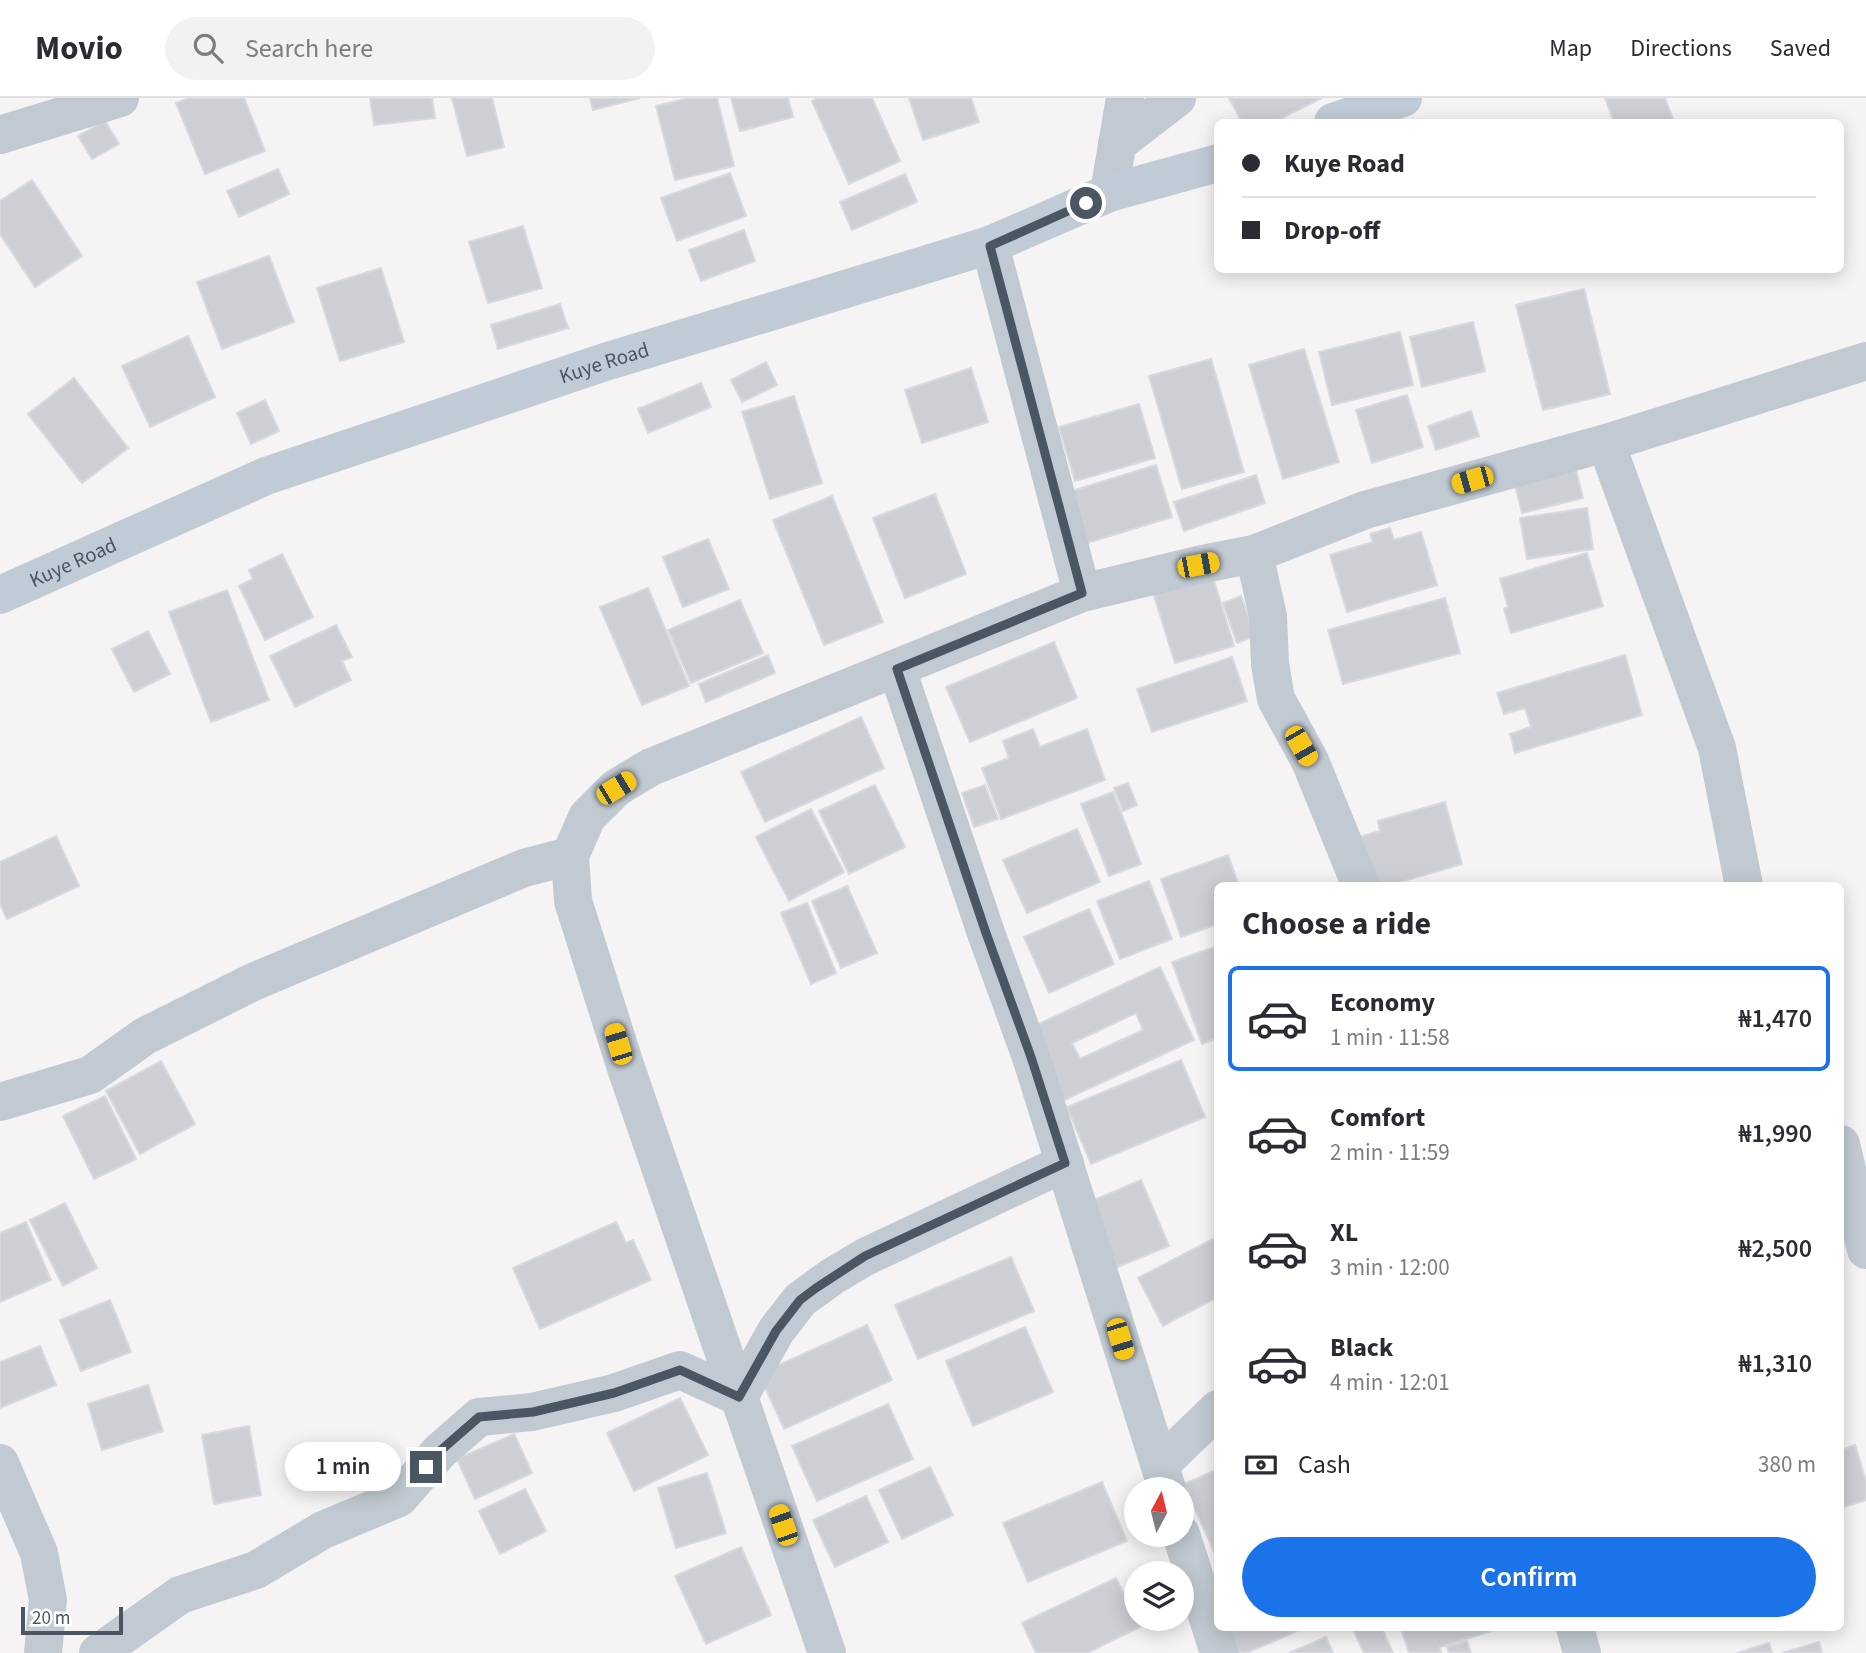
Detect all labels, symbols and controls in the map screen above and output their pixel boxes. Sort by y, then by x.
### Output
search box [165,17,655,80]
text: Movio [35,25,123,72]
icon: search [189,29,227,67]
text: Search here [245,30,373,67]
text: Map [1549,31,1592,66]
text: Directions [1630,31,1732,66]
text: Saved [1770,31,1831,66]
text: Kuye Road [1284,145,1405,182]
route start [1070,187,1102,219]
text: Drop-off [1284,212,1380,249]
street label: Kuye Road [555,334,653,391]
car [1449,464,1496,496]
street label: Kuye Road [25,530,121,595]
car [1176,551,1221,579]
car [1282,723,1321,769]
car [593,768,640,808]
text: Choose a ride [1242,901,1431,947]
text: Economy [1330,984,1435,1021]
icon: car [1246,987,1309,1050]
text: ₦1,470 [1738,1000,1812,1037]
car [602,1021,635,1067]
text: 1 min · 11:58 [1330,1021,1450,1054]
text: Comfort [1330,1099,1425,1136]
icon: car [1246,1102,1309,1165]
text: ₦1,990 [1738,1115,1812,1152]
text: 2 min · 11:59 [1330,1136,1450,1169]
text: XL [1330,1214,1358,1251]
icon: car [1246,1217,1309,1280]
text: ₦2,500 [1738,1230,1812,1267]
text: 3 min · 12:00 [1330,1251,1450,1284]
car [1104,1316,1137,1362]
text: Black [1330,1329,1393,1366]
icon: car [1246,1332,1309,1395]
text: ₦1,310 [1738,1345,1812,1382]
text: 4 min · 12:01 [1330,1366,1450,1399]
callout: 1 min [286,1442,402,1492]
icon: cash [1242,1446,1280,1484]
text: Cash [1298,1446,1351,1483]
text: 380 m [1758,1448,1816,1481]
text: 1 min [316,1450,370,1483]
route end [410,1451,442,1483]
north arrow [1124,1477,1194,1547]
map controls [1124,1477,1194,1631]
car [767,1502,800,1548]
button: Confirm [1242,1537,1816,1617]
button: layers [1124,1561,1194,1631]
scale bar [21,1604,122,1636]
text: 20 m [32,1605,70,1632]

